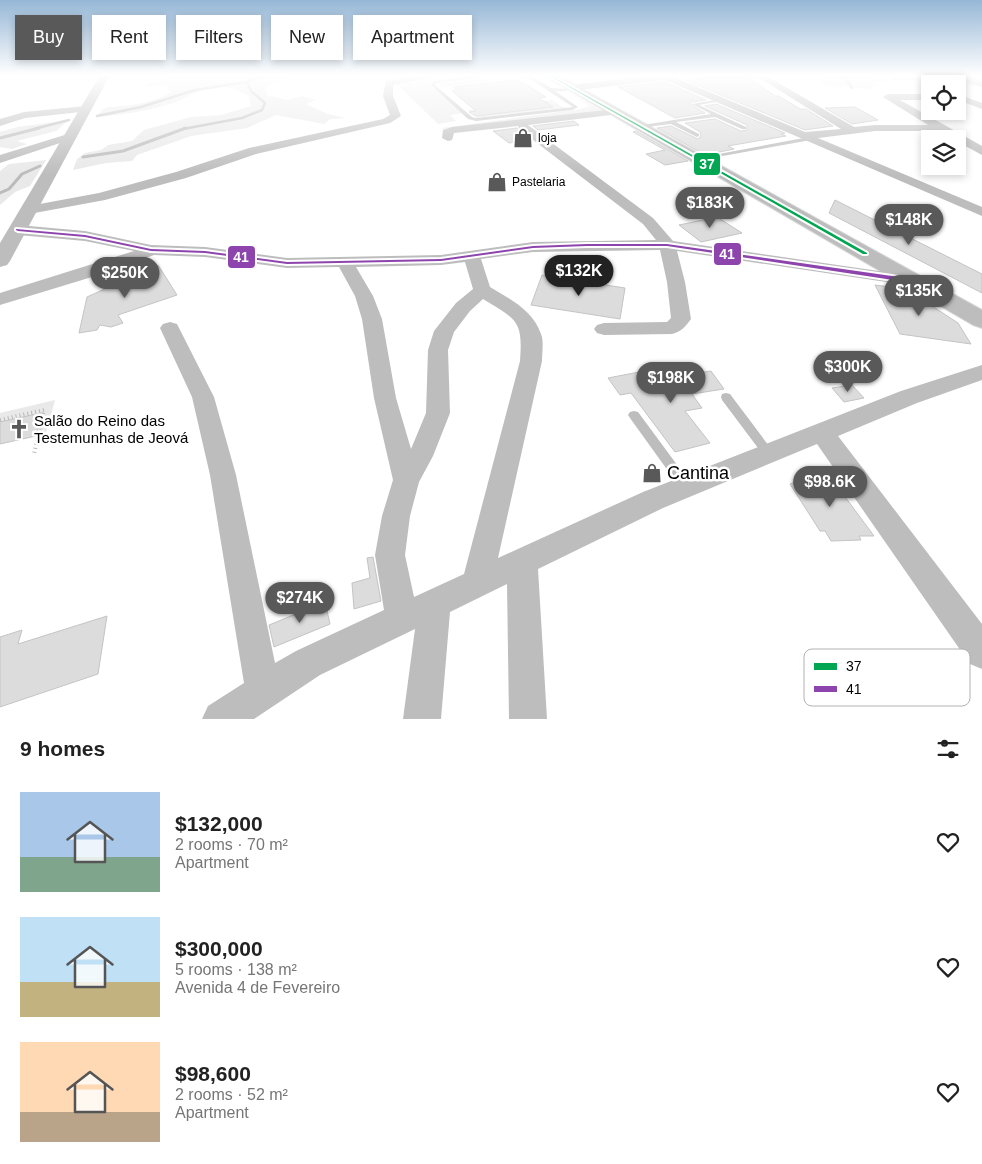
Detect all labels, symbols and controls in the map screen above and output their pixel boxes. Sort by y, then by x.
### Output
chip: Buy [15,15,82,60]
chip: Rent [92,15,166,60]
chip: Filters [176,15,261,60]
chip: New [271,15,343,60]
chip: Apartment [353,15,472,60]
map controls [921,75,966,175]
button: locate [921,75,966,120]
shop icon: loja [512,127,534,149]
button: layers [921,130,966,175]
place label: loja [538,131,557,145]
line badge: 37 [693,152,721,176]
text: 37 [699,156,715,172]
shop icon: Pastelaria [486,171,508,193]
place label: Pastelaria [512,175,566,189]
pin: $183K [675,186,745,229]
text: $183K [686,194,734,211]
pin: $148K [874,204,944,246]
text: $148K [885,211,933,228]
line badge: 41 [713,242,742,266]
line badge: 41 [227,245,256,269]
text: 41 [719,246,735,262]
text: 41 [233,249,249,265]
pin: $132K [544,254,614,297]
pin: $250K [90,256,160,299]
text: $132K [555,262,603,279]
text: $250K [101,264,149,281]
pin: $135K [884,274,954,317]
text: $135K [895,282,943,299]
pin: $300K [813,350,883,393]
text: $300K [824,358,872,375]
pin: $198K [636,362,706,404]
text: $198K [647,369,695,386]
place label: Salão do Reino das Testemunhas de Jeová [34,412,189,446]
church icon: Salão do Reino das Testemunhas de Jeová [8,418,30,440]
shop icon: Cantina [641,462,663,484]
place label: Cantina [667,463,730,483]
pin: $98.6K [789,466,871,508]
text: $98.6K [804,473,856,490]
pin: $274K [265,582,335,624]
text: $274K [276,589,324,606]
legend [804,649,970,706]
text: 37 [846,658,862,674]
text: 41 [846,681,862,697]
icon: filters [934,735,962,763]
text: 9 homes [20,737,105,760]
icon: home [60,812,120,872]
text: $132,000 [175,812,263,835]
icon: heart [934,828,962,856]
text: 2 rooms · 70 m² [175,836,288,853]
text: Apartment [175,854,249,871]
icon: home [60,937,120,997]
text: $300,000 [175,937,263,960]
icon: heart [934,953,962,981]
text: 5 rooms · 138 m² [175,961,297,978]
text: Avenida 4 de Fevereiro [175,979,340,996]
icon: home [60,1062,120,1122]
text: $98,600 [175,1062,251,1085]
icon: heart [934,1078,962,1106]
text: 2 rooms · 52 m² [175,1086,288,1103]
text: Apartment [175,1104,249,1121]

